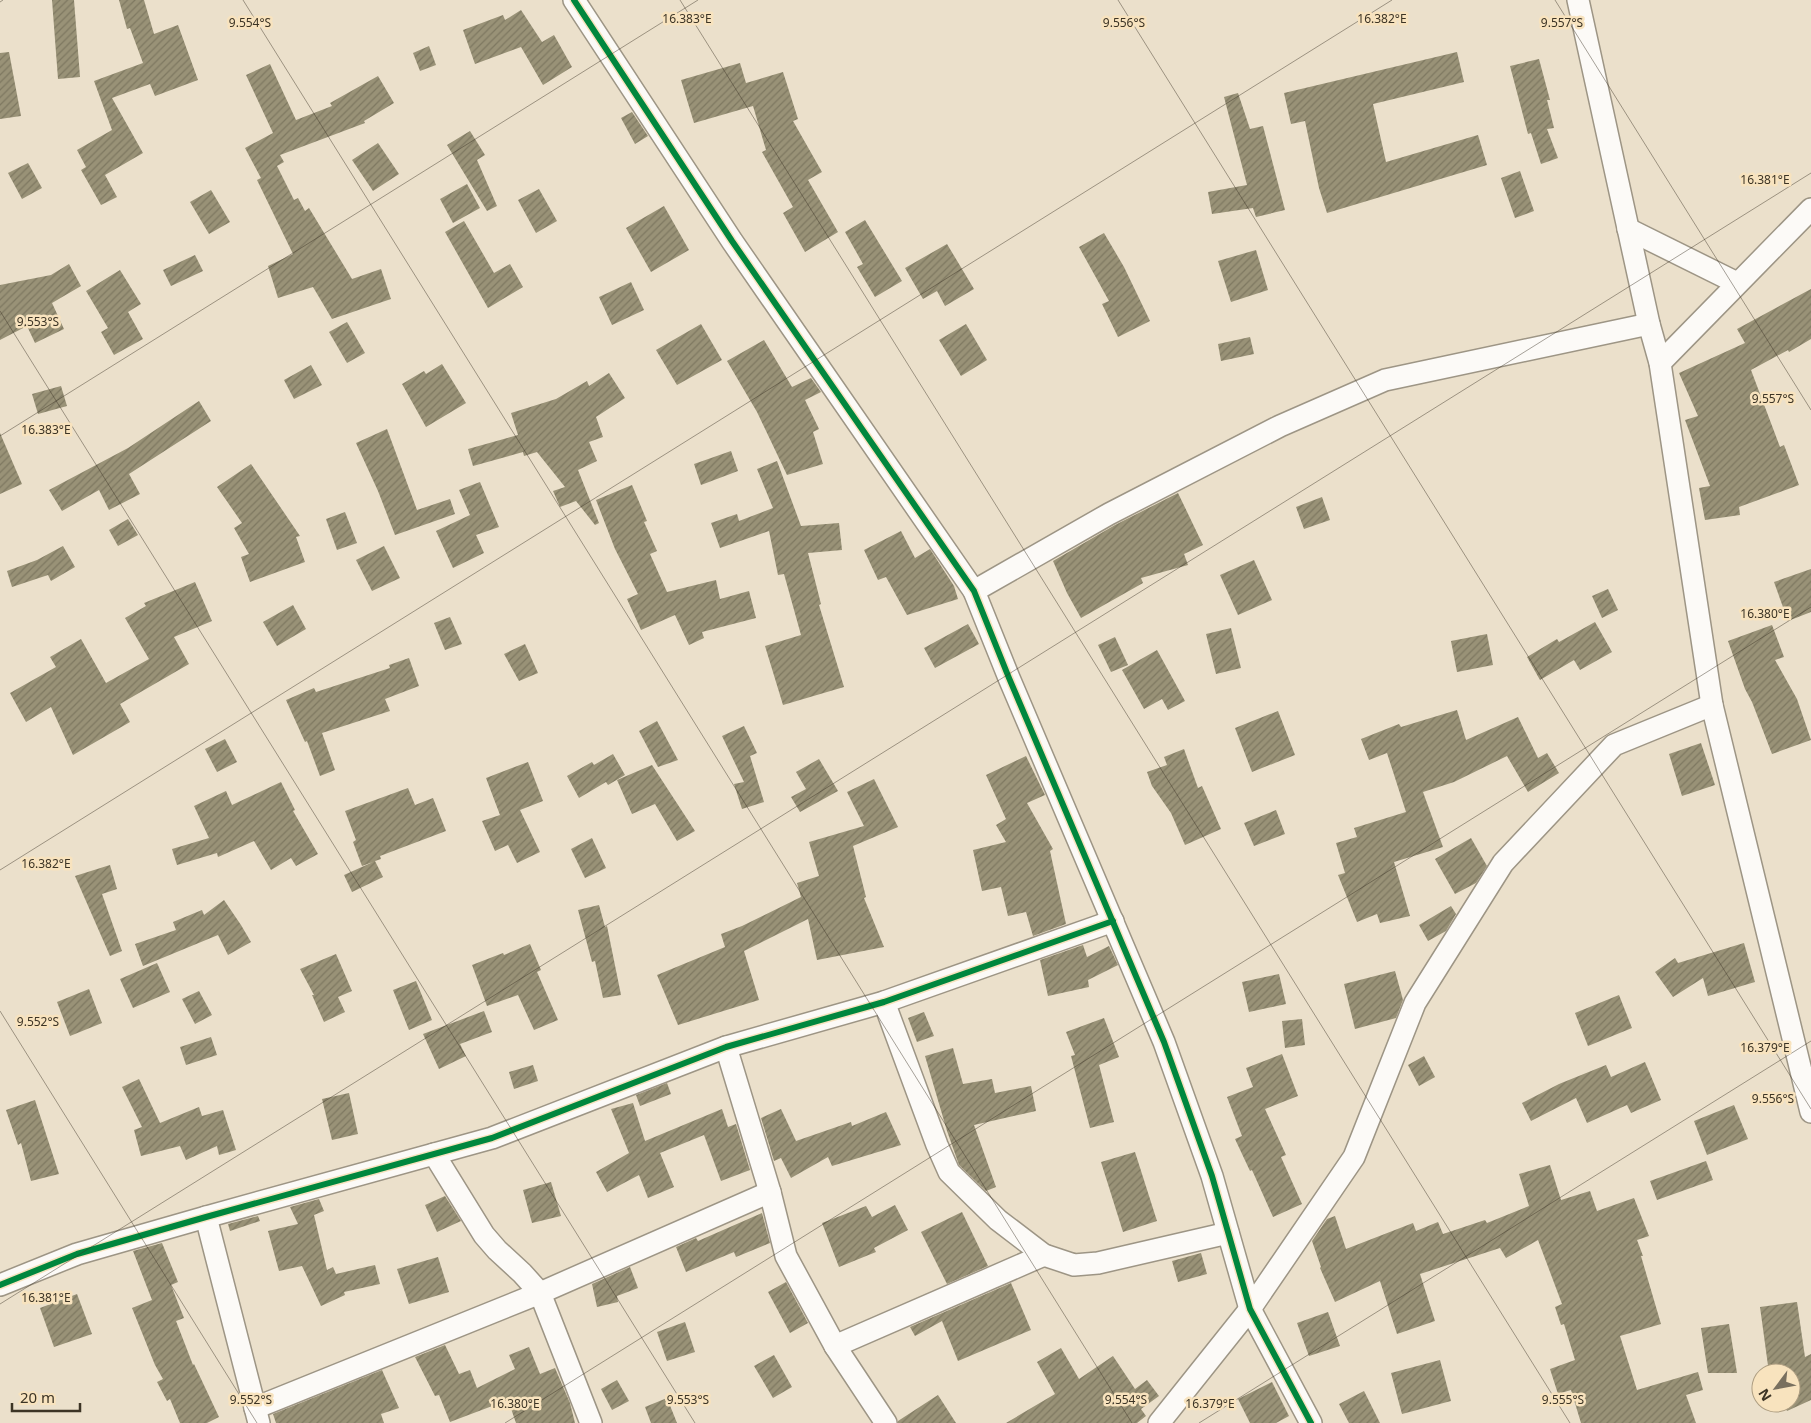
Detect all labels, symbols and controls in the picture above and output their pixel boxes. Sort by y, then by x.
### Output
text: 16.383°E [662,10,712,27]
text: 16.382°E [1357,10,1407,27]
text: 9.554°S [229,14,272,31]
text: 9.556°S [1103,14,1146,31]
text: 9.557°S [1541,14,1584,31]
text: 16.381°E [1740,171,1790,188]
text: 9.553°S [17,313,60,330]
text: 9.557°S [1752,390,1795,407]
text: 16.383°E [21,421,71,438]
text: 16.380°E [1740,605,1790,622]
text: 16.382°E [21,855,71,872]
text: 9.552°S [17,1013,60,1030]
text: 16.379°E [1740,1039,1790,1056]
text: 9.556°S [1752,1090,1795,1107]
text: 16.381°E [21,1289,71,1306]
north arrow [1751,1363,1801,1413]
scale bar [12,1380,80,1412]
text: N [1753,1385,1776,1405]
text: 20 m [20,1387,55,1407]
text: 9.552°S [230,1391,273,1408]
text: 9.553°S [667,1391,710,1408]
text: 9.554°S [1105,1391,1148,1408]
text: 9.555°S [1542,1391,1585,1408]
text: 16.380°E [490,1395,540,1412]
text: 16.379°E [1185,1395,1235,1412]

